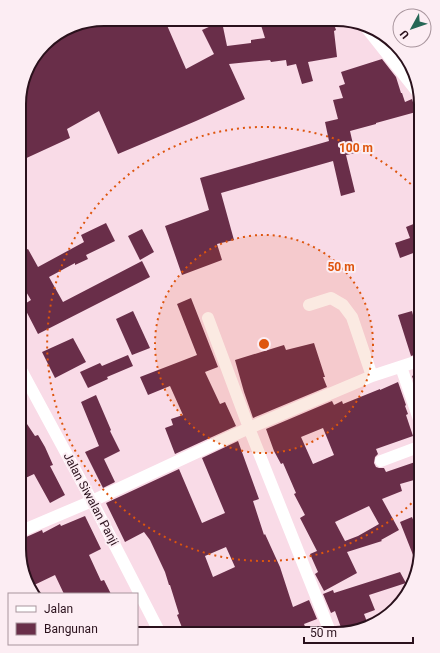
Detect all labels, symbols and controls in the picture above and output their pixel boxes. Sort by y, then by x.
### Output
north arrow [392,8,432,48]
text: U [397,27,412,41]
text: 100 m [339,141,373,155]
text: 50 m [327,260,355,274]
centre of rings [257,337,271,351]
street label: Jalan Siwalan Panji [61,450,121,548]
legend [8,593,138,645]
text: Jalan [44,602,73,616]
scale bar [304,619,413,645]
text: Bangunan [44,622,98,636]
text: 50 m [310,626,337,640]

